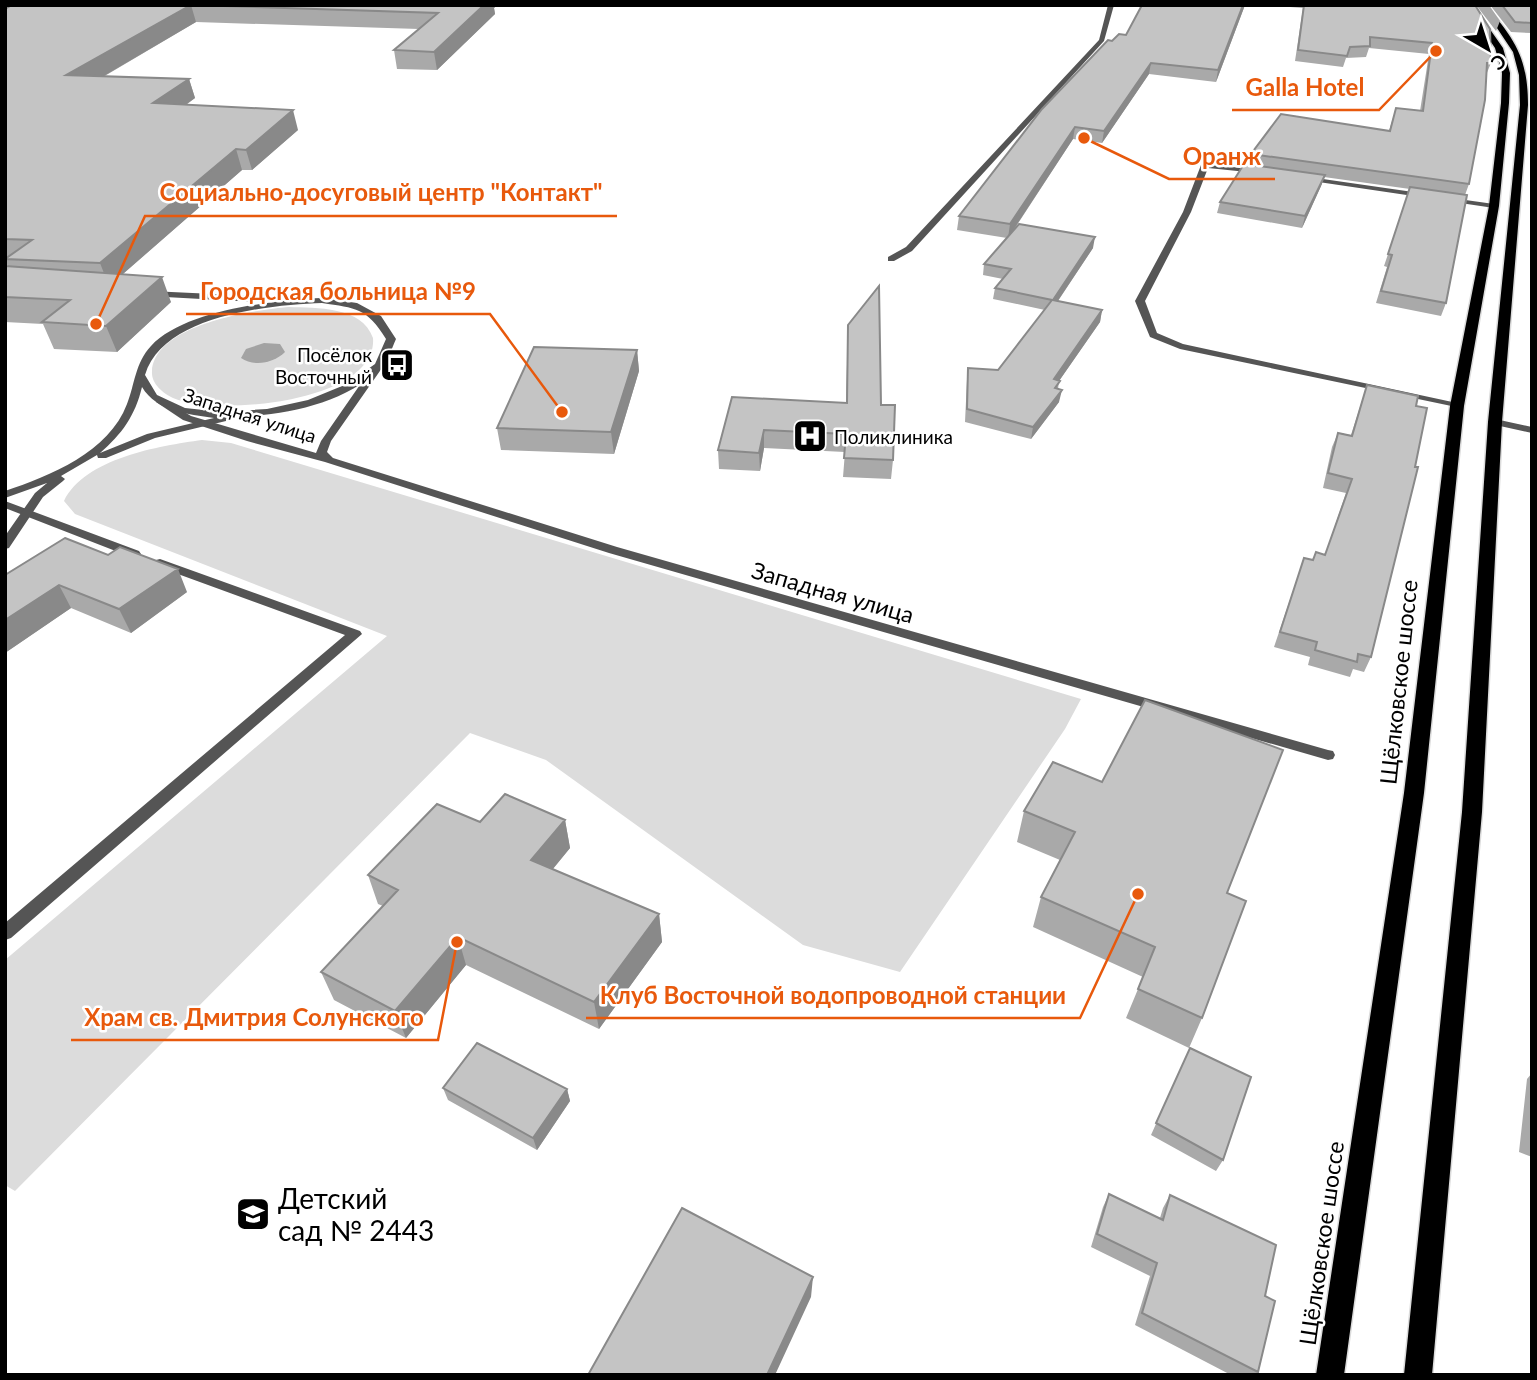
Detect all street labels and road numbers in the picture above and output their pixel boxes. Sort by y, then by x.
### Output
street label: Западная улица [181,383,319,447]
street label: Западная улица [749,555,917,629]
street label: Щёлковское шоссе [1373,578,1423,786]
street label: Щёлковское шоссе [1293,1139,1349,1347]

